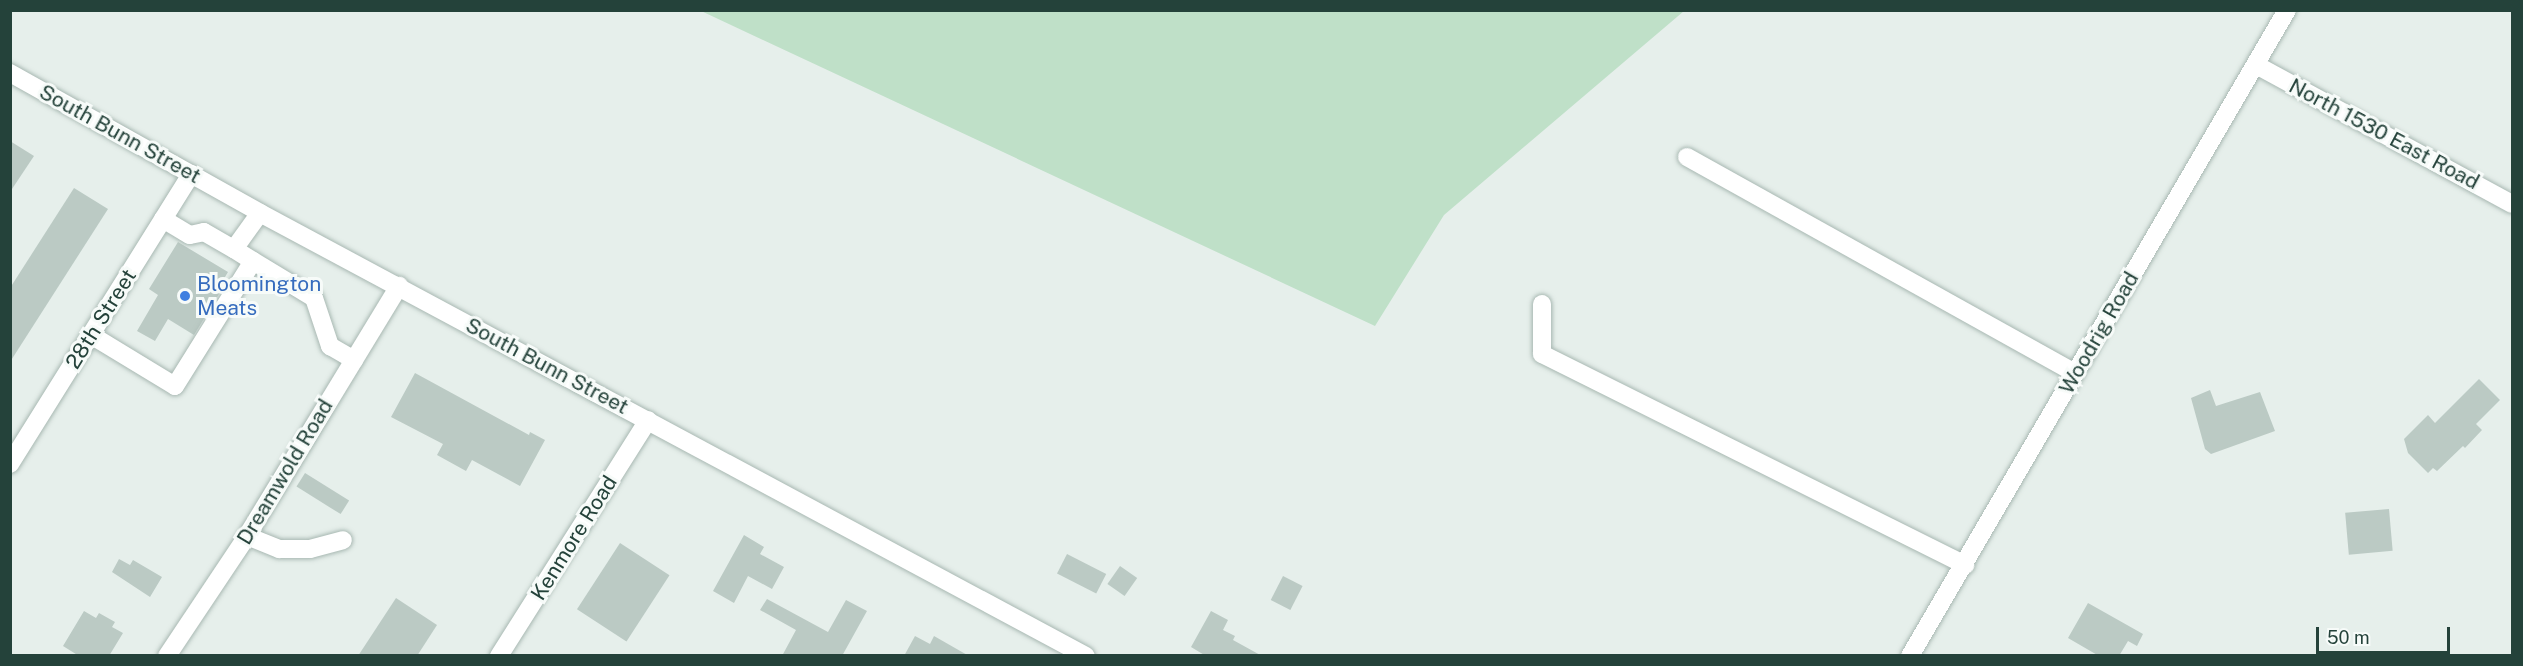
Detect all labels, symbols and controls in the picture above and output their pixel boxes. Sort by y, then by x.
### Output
street label: North 1530 East Road [2285,73,2483,195]
street label: South Bunn Street [35,79,205,189]
street label: 28th Street [60,264,142,374]
street label: Woodrig Road [2054,267,2144,399]
place label: Bloomington Meats [197,271,321,321]
marker: Bloomington Meats [178,289,192,303]
street label: South Bunn Street [461,312,633,420]
street label: Dreamwold Road [232,395,338,549]
street label: Kenmore Road [526,471,622,605]
scale bar [2319,615,2452,653]
text: 50 m [2327,627,2370,648]

